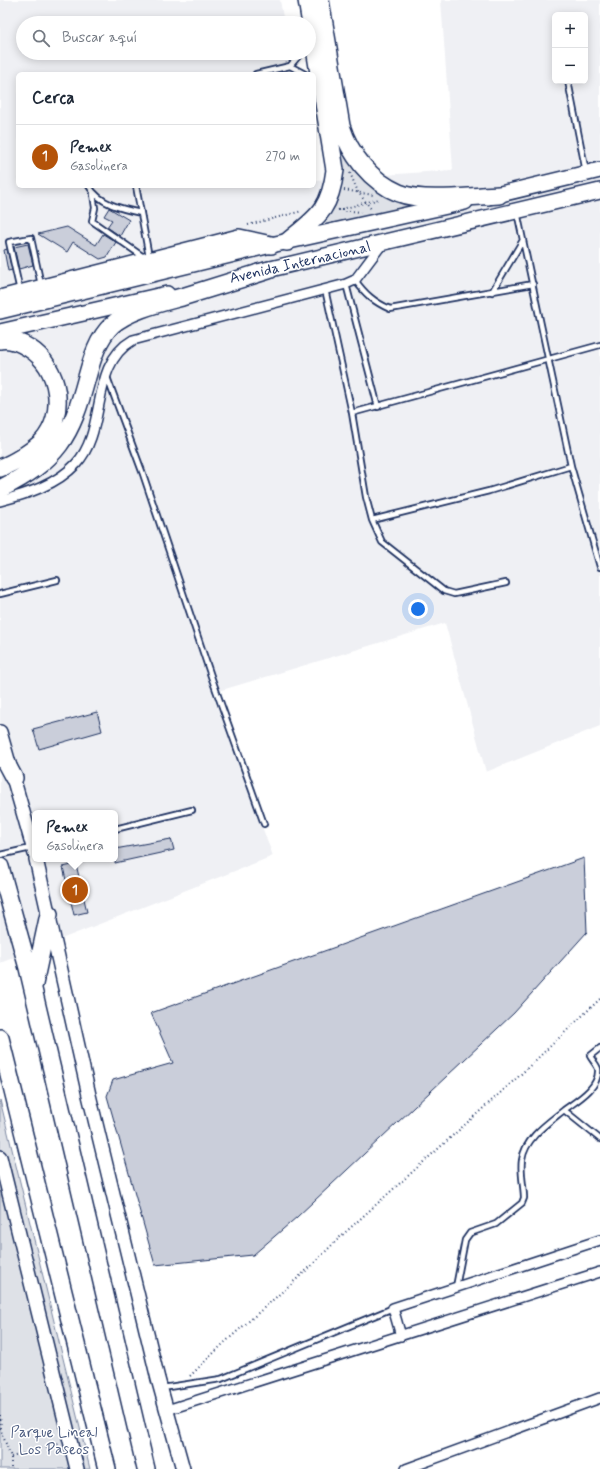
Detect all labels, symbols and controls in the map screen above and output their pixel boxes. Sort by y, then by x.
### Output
map controls [552,12,588,84]
button: + [552,12,588,48]
search box [16,16,316,60]
icon: search [30,27,52,49]
text: Buscar aquí [62,28,137,48]
button: − [552,48,588,84]
text: Cerca [32,87,75,109]
text: Pemex [70,138,112,158]
text: 1 [42,148,48,165]
text: 270 m [265,148,300,165]
text: Gasolinera [70,158,128,175]
street label: Avenida Internacional [228,237,373,289]
your location [408,599,428,619]
popup [32,810,118,862]
text: Pemex [46,818,88,838]
text: Gasolinera [46,838,104,855]
pin: 1 [62,875,88,905]
park label: Parque Lineal Los Paseos [10,1423,98,1460]

